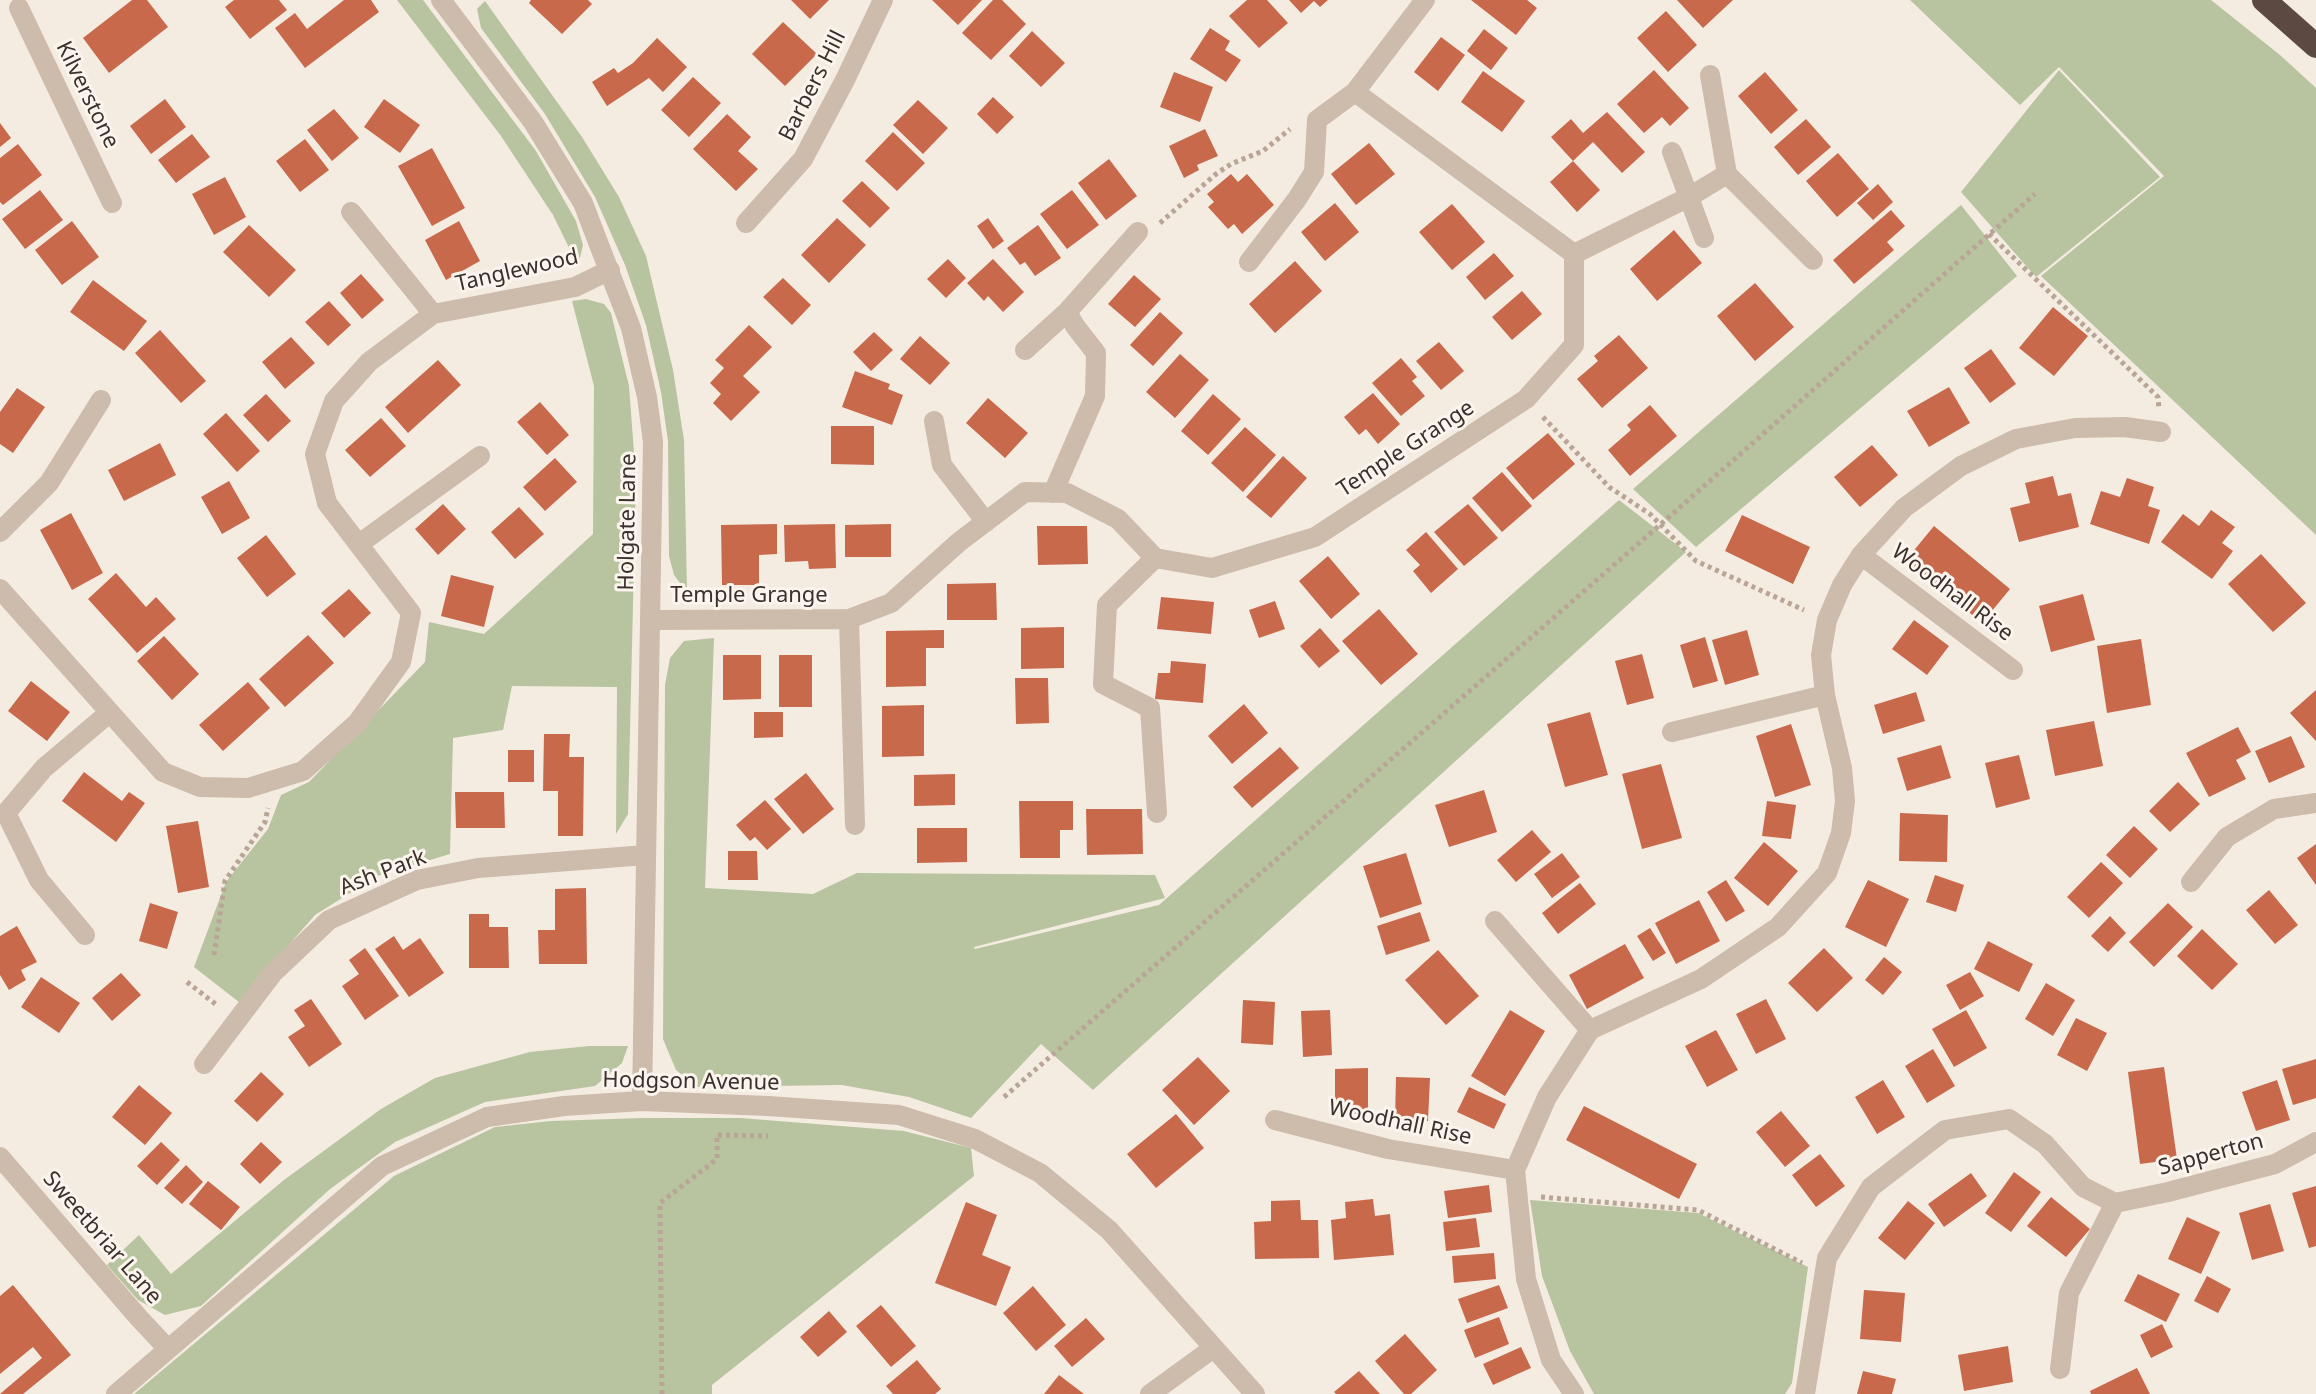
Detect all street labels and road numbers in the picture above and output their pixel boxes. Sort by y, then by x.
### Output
street label: Barbers Hill [774,26,852,146]
street label: Kilverstone [50,37,124,153]
street label: Tanglewood [453,244,581,298]
street label: Temple Grange [1333,395,1479,503]
street label: Holgate Lane [614,453,642,591]
street label: Woodhall Rise [1886,539,2018,647]
street label: Temple Grange [670,583,828,609]
street label: Ash Park [336,844,430,902]
street label: Hodgson Avenue [602,1067,780,1097]
street label: Woodhall Rise [1326,1095,1474,1151]
street label: Sapperton [2156,1128,2266,1182]
street label: Sweetbriar Lane [37,1166,167,1310]

